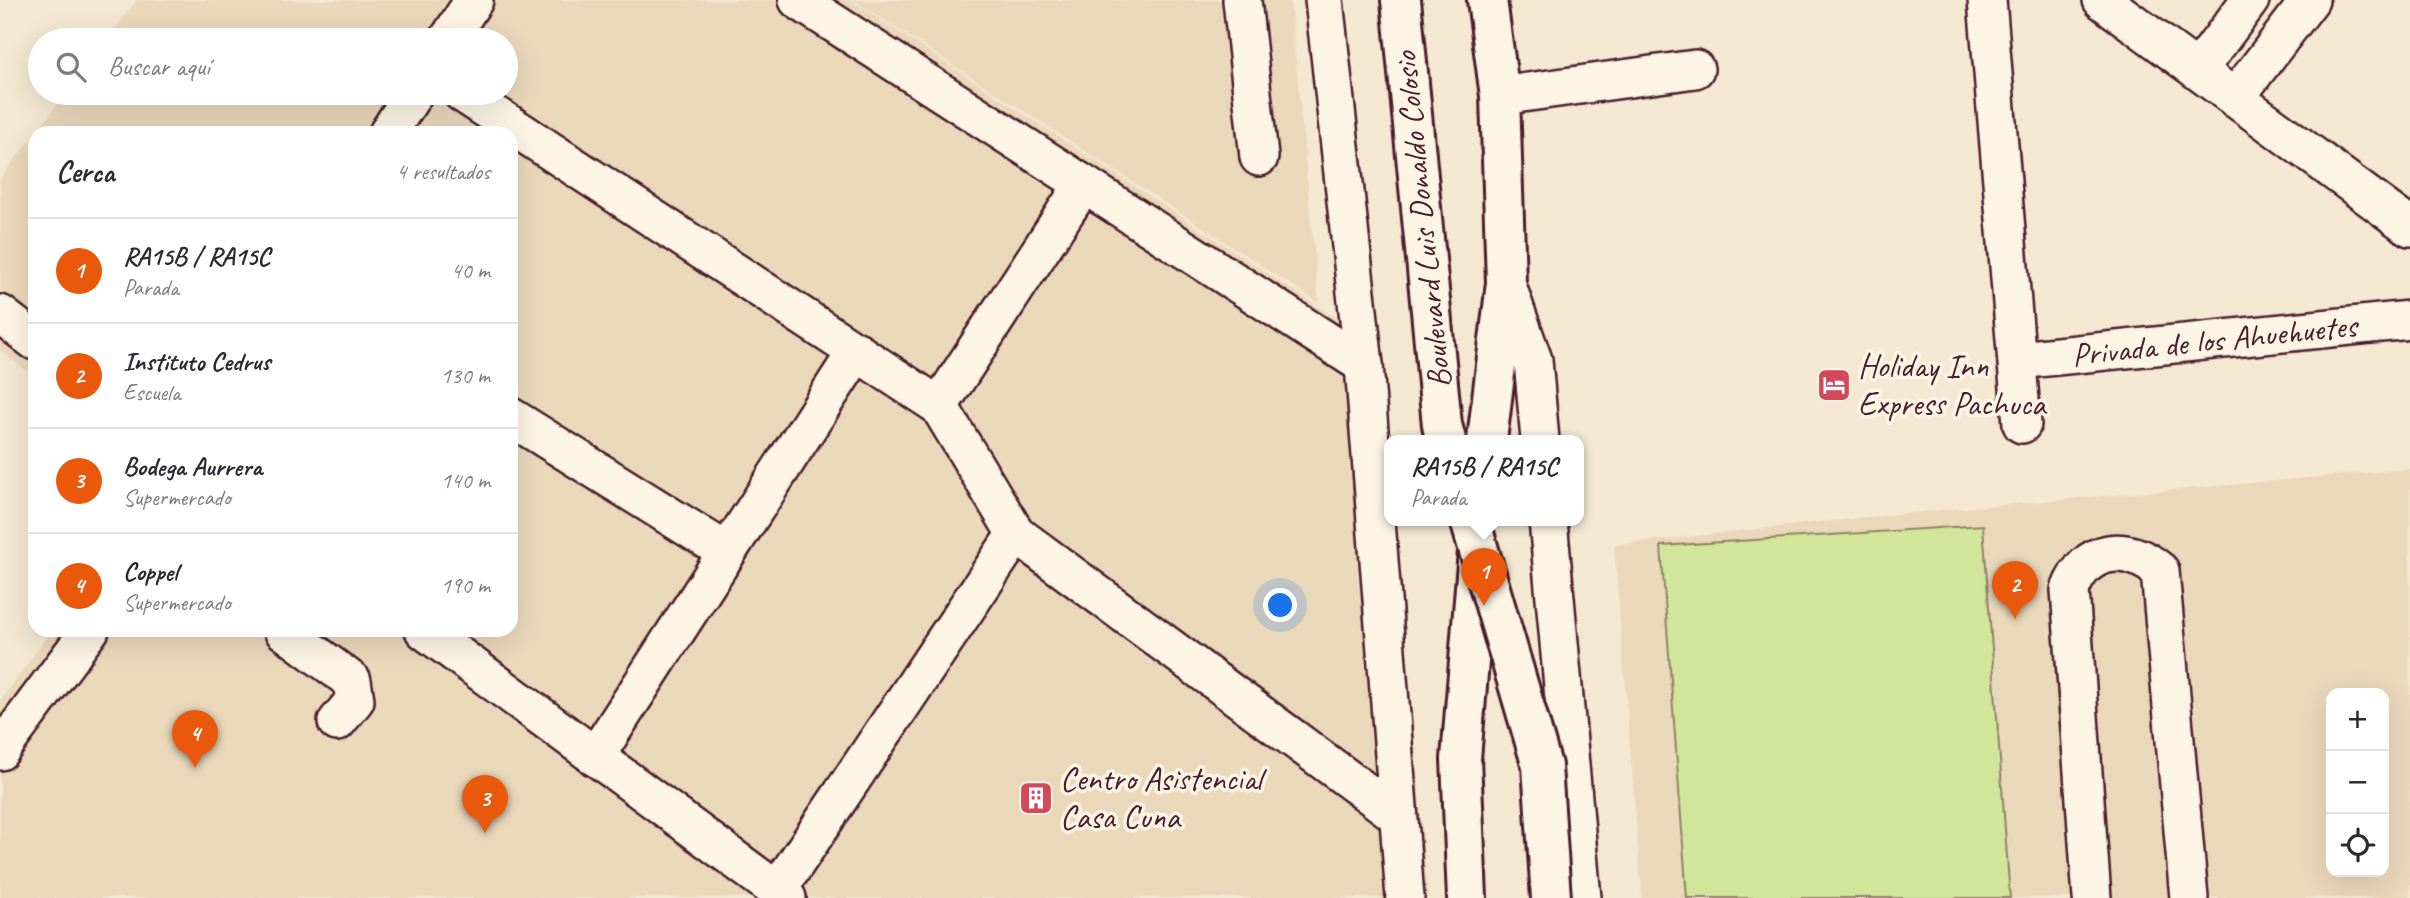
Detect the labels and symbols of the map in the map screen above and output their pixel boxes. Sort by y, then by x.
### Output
street label: Boulevard Luis Donaldo Colosio [1383,48,1461,390]
street label: Privada de los Ahuehuetes [2070,304,2361,376]
place label: Holiday Inn Express Pachuca [1858,345,2048,425]
hotel icon: Holiday Inn Express Pachuca [1815,366,1853,404]
pin: 1 [1461,548,1507,606]
pin: 2 [1992,561,2038,619]
your location [1263,588,1297,622]
pin: 4 [172,710,218,768]
place label: Centro Asistencial Casa Cuna [1060,758,1267,838]
pin: 3 [462,775,508,833]
building icon: Centro Asistencial Casa Cuna [1017,779,1055,817]

